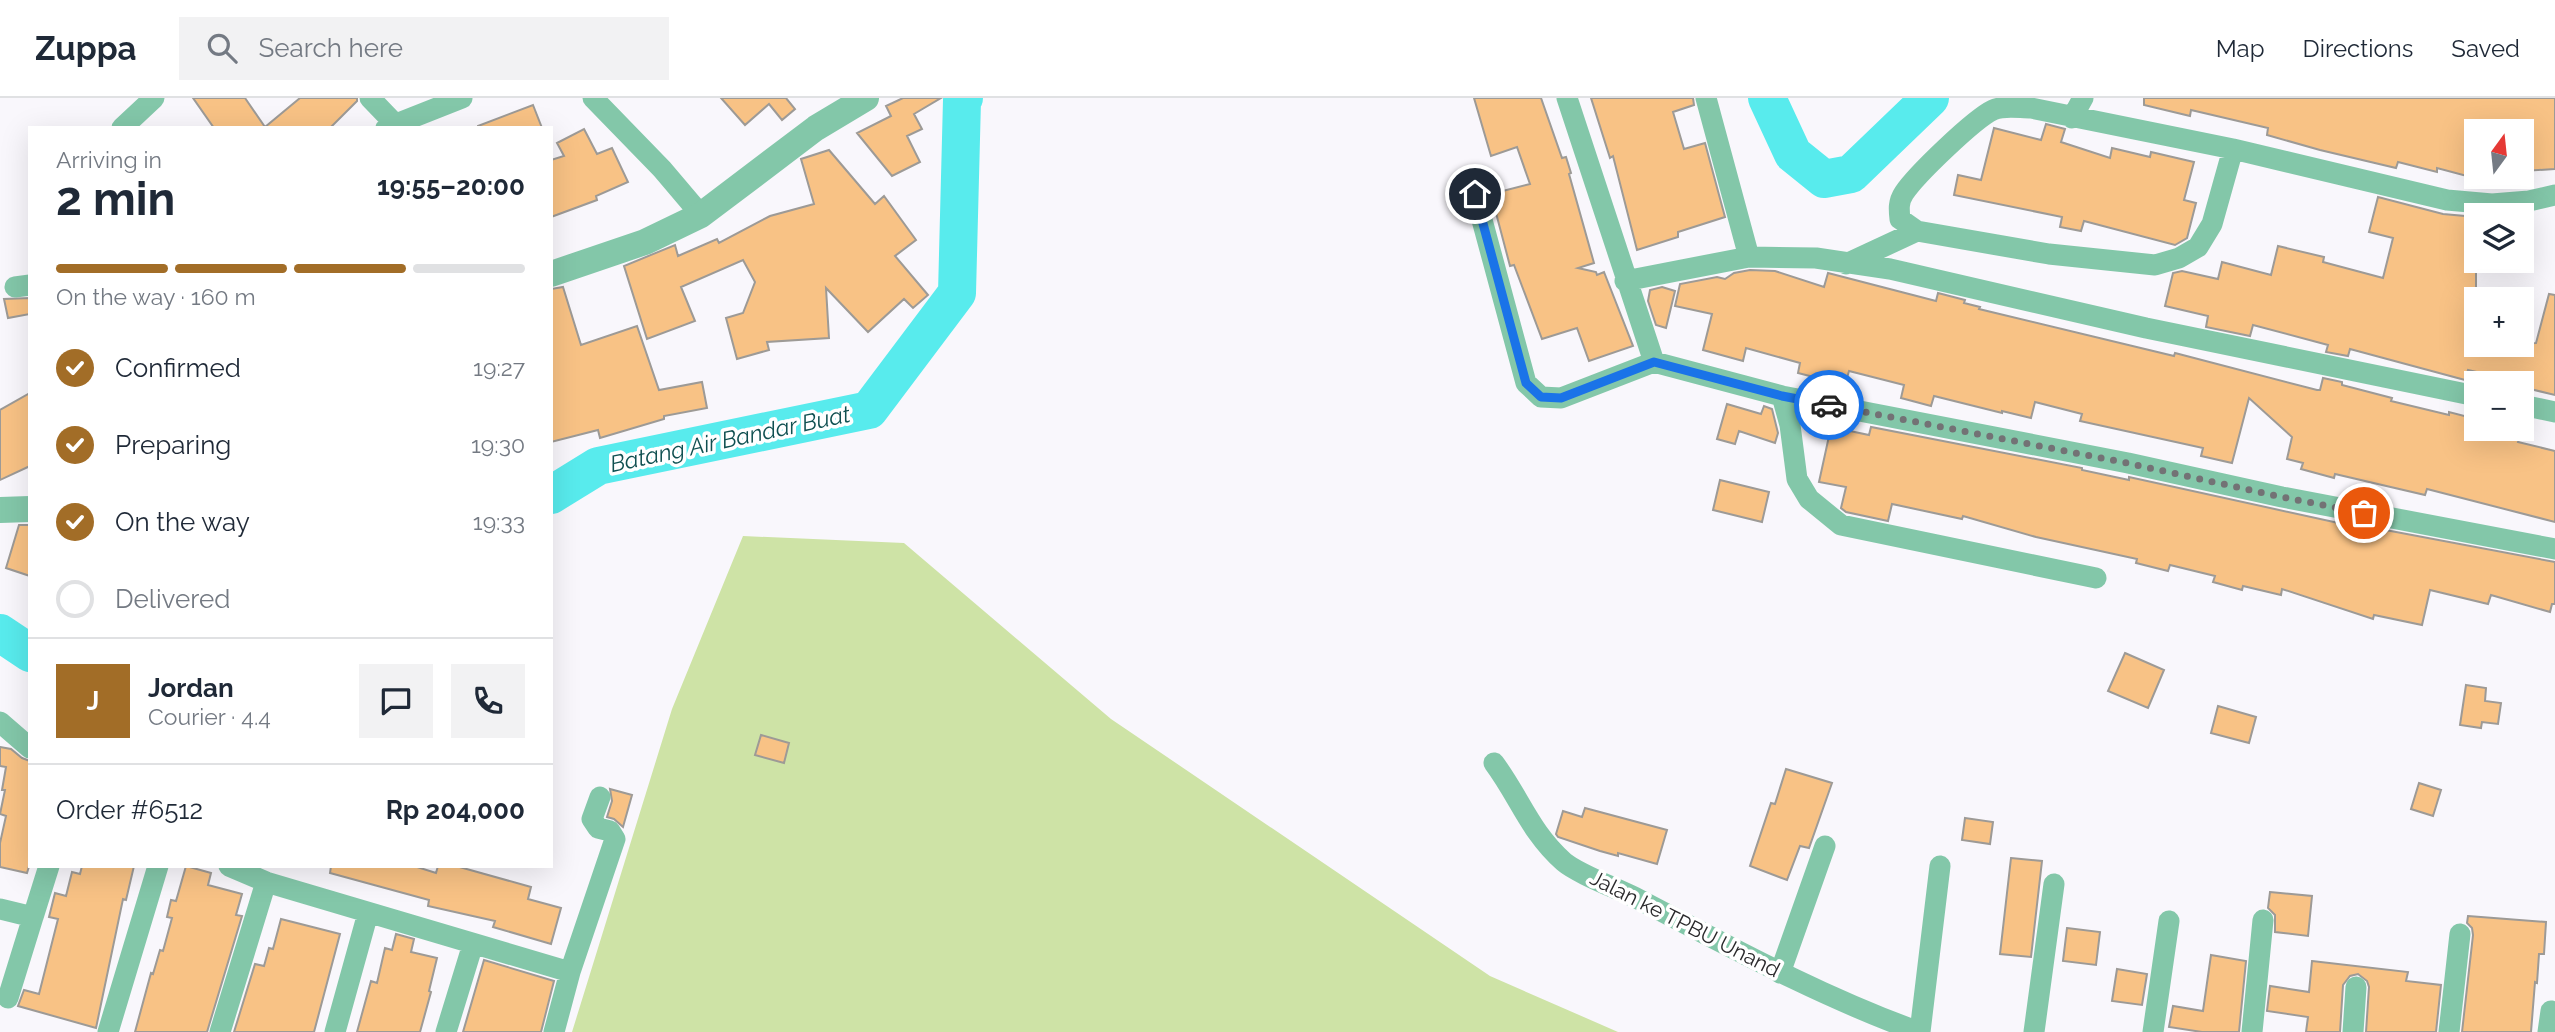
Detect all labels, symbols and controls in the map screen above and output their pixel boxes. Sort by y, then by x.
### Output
search box [179,17,669,80]
text: Zuppa [35,29,137,68]
icon: search [203,29,241,67]
text: Search here [259,33,403,63]
text: Map [2216,34,2265,63]
text: Directions [2303,34,2413,63]
text: Saved [2451,34,2520,63]
north arrow [2464,119,2534,189]
map controls [2464,119,2534,441]
text: Arriving in [56,146,162,173]
pin [1445,164,1505,224]
text: 19:55–20:00 [377,171,525,201]
text: 2 min [56,172,175,226]
icon: home [1456,175,1494,213]
button: layers [2464,203,2534,273]
text: On the way · 160 m [56,283,256,310]
button: + [2464,287,2534,357]
icon: check [56,349,94,387]
text: Confirmed [115,353,241,383]
text: 19:27 [473,354,525,381]
courier [1794,370,1864,440]
button: − [2464,371,2534,441]
icon: car [1810,386,1848,424]
water label: Batang Air Bandar Buat [607,400,853,477]
icon: check [56,426,94,464]
text: Preparing [115,430,231,460]
text: 19:30 [471,431,525,458]
pin [2334,483,2394,543]
icon: bag [2345,494,2383,532]
icon: check [56,503,94,541]
text: On the way [115,507,250,537]
text: 19:33 [473,508,525,535]
text: Delivered [115,584,230,614]
button: chat [359,664,433,738]
button: phone [451,664,525,738]
text: Jordan [148,673,234,703]
text: J [87,686,99,716]
text: Courier · 4.4 [148,703,271,730]
text: Order #6512 [56,795,203,825]
text: Rp 204,000 [386,795,525,825]
street label: Jalan ke TPBU Unand [1586,865,1784,982]

